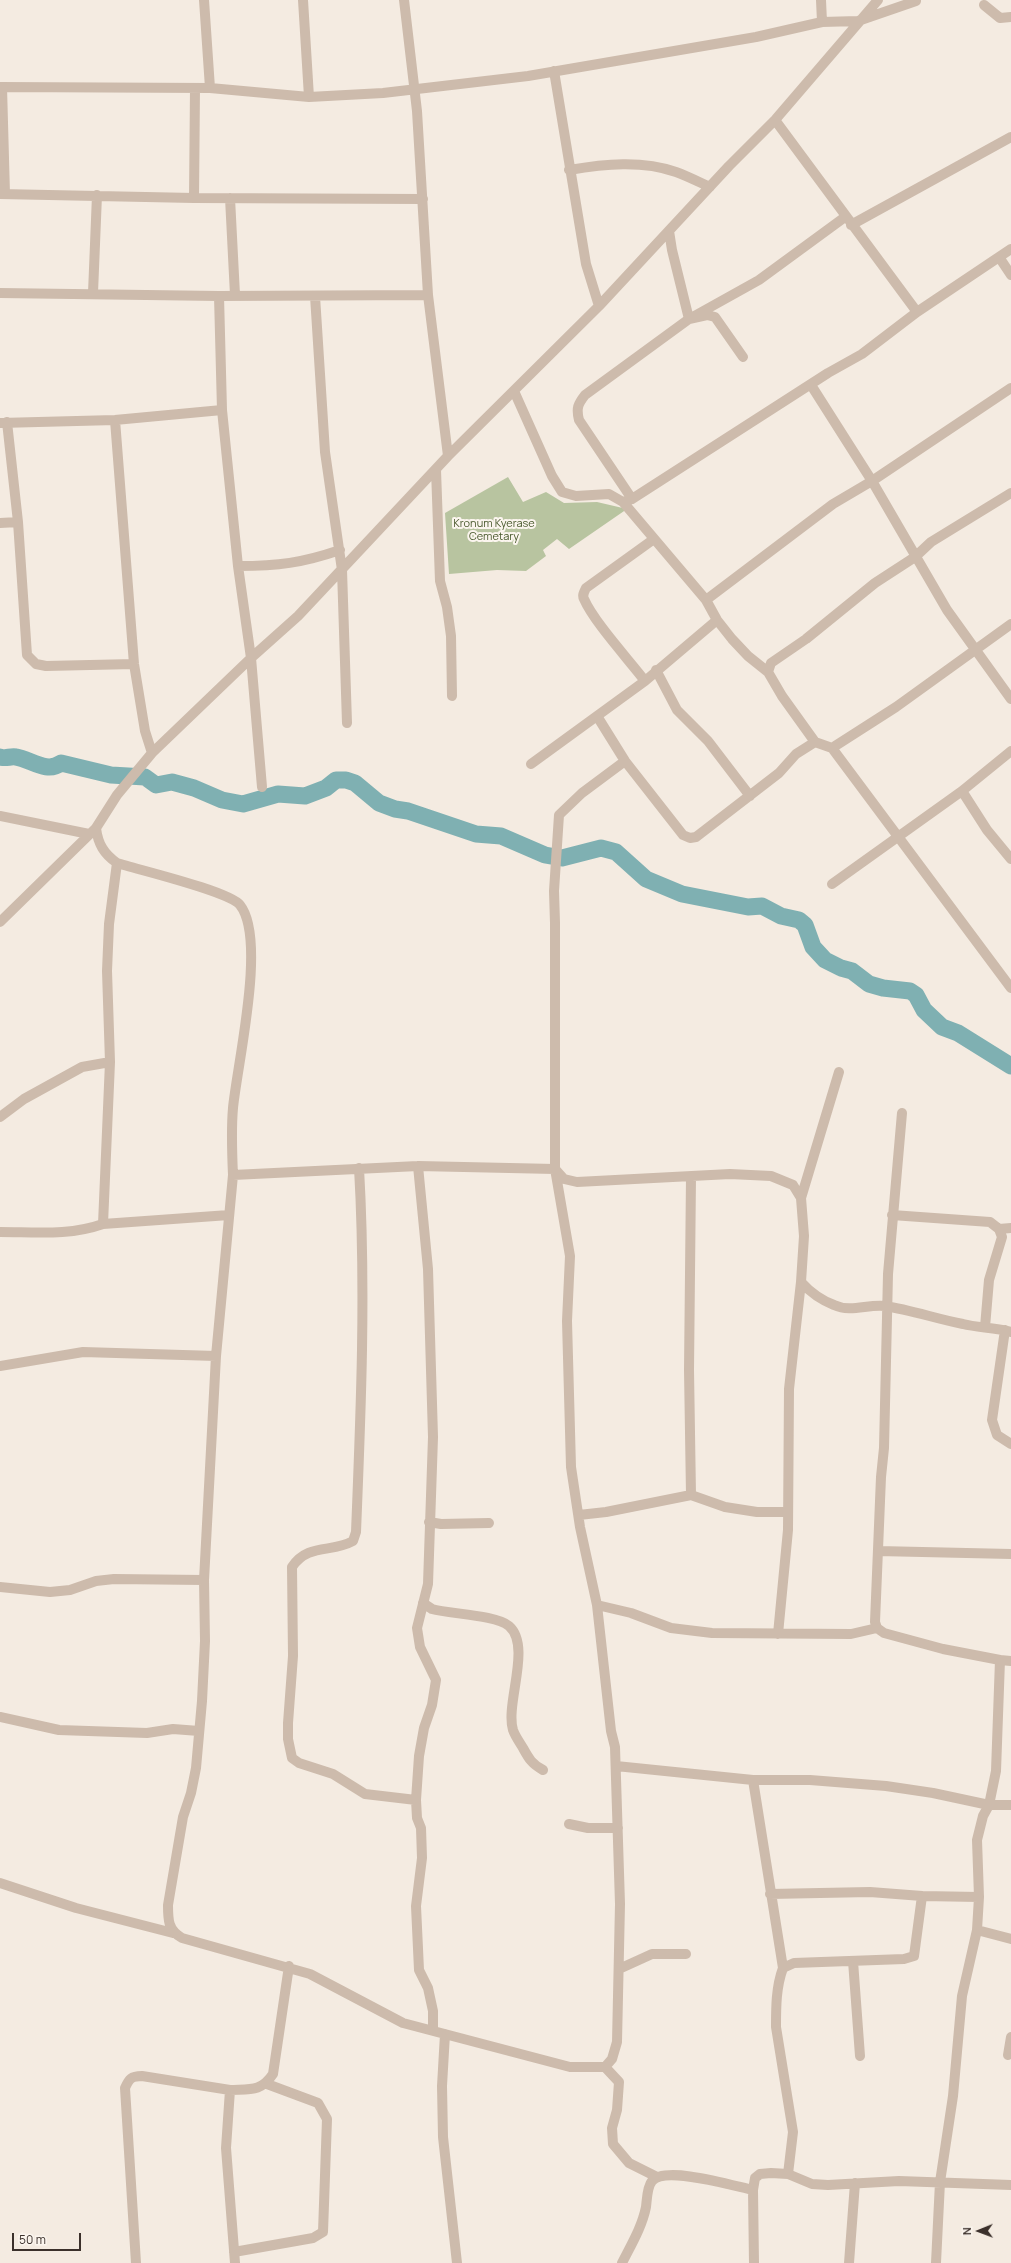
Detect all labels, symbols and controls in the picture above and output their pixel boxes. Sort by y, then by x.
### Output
park label: Kronum Kyerase Cemetary [453,517,535,543]
north arrow [959,2211,999,2251]
scale bar [14,2225,83,2251]
text: N [959,2227,974,2235]
text: 50 m [19,2231,46,2248]

